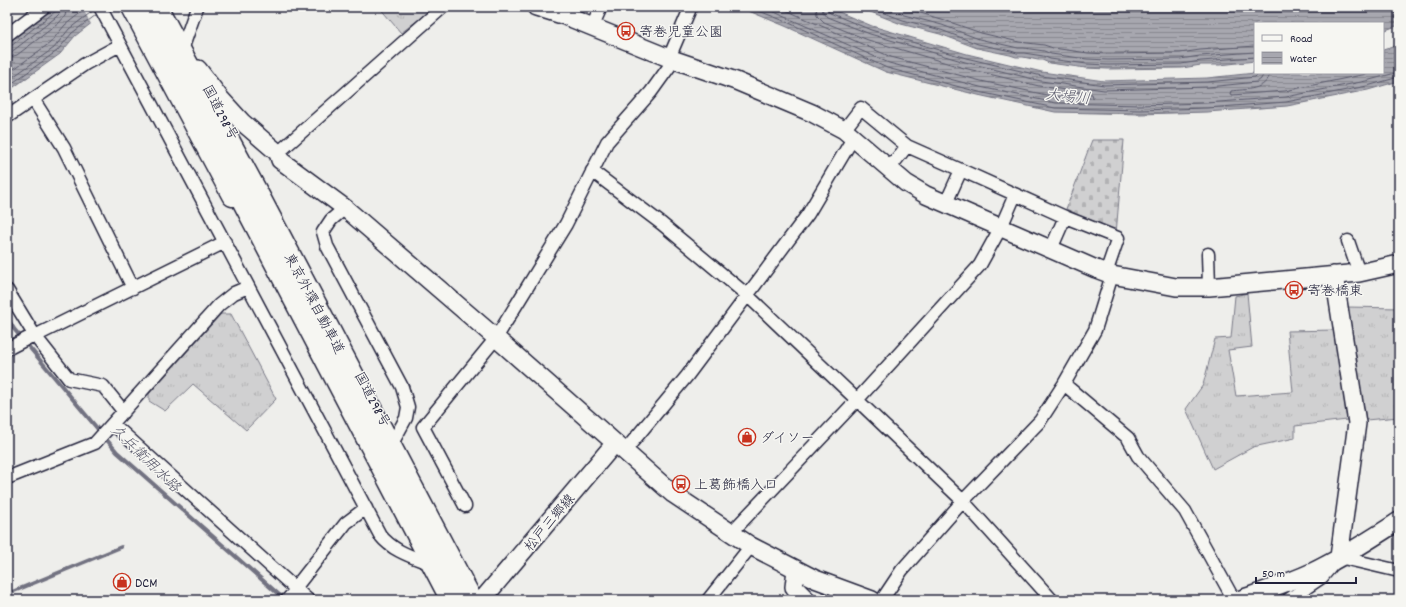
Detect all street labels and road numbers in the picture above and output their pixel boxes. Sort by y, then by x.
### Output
street label: 国道298号 [196,82,242,144]
street label: 東京外環自動車道 [278,250,348,358]
street label: 国道298号 [348,369,394,431]
street label: 松戸三郷線 [520,490,581,557]

